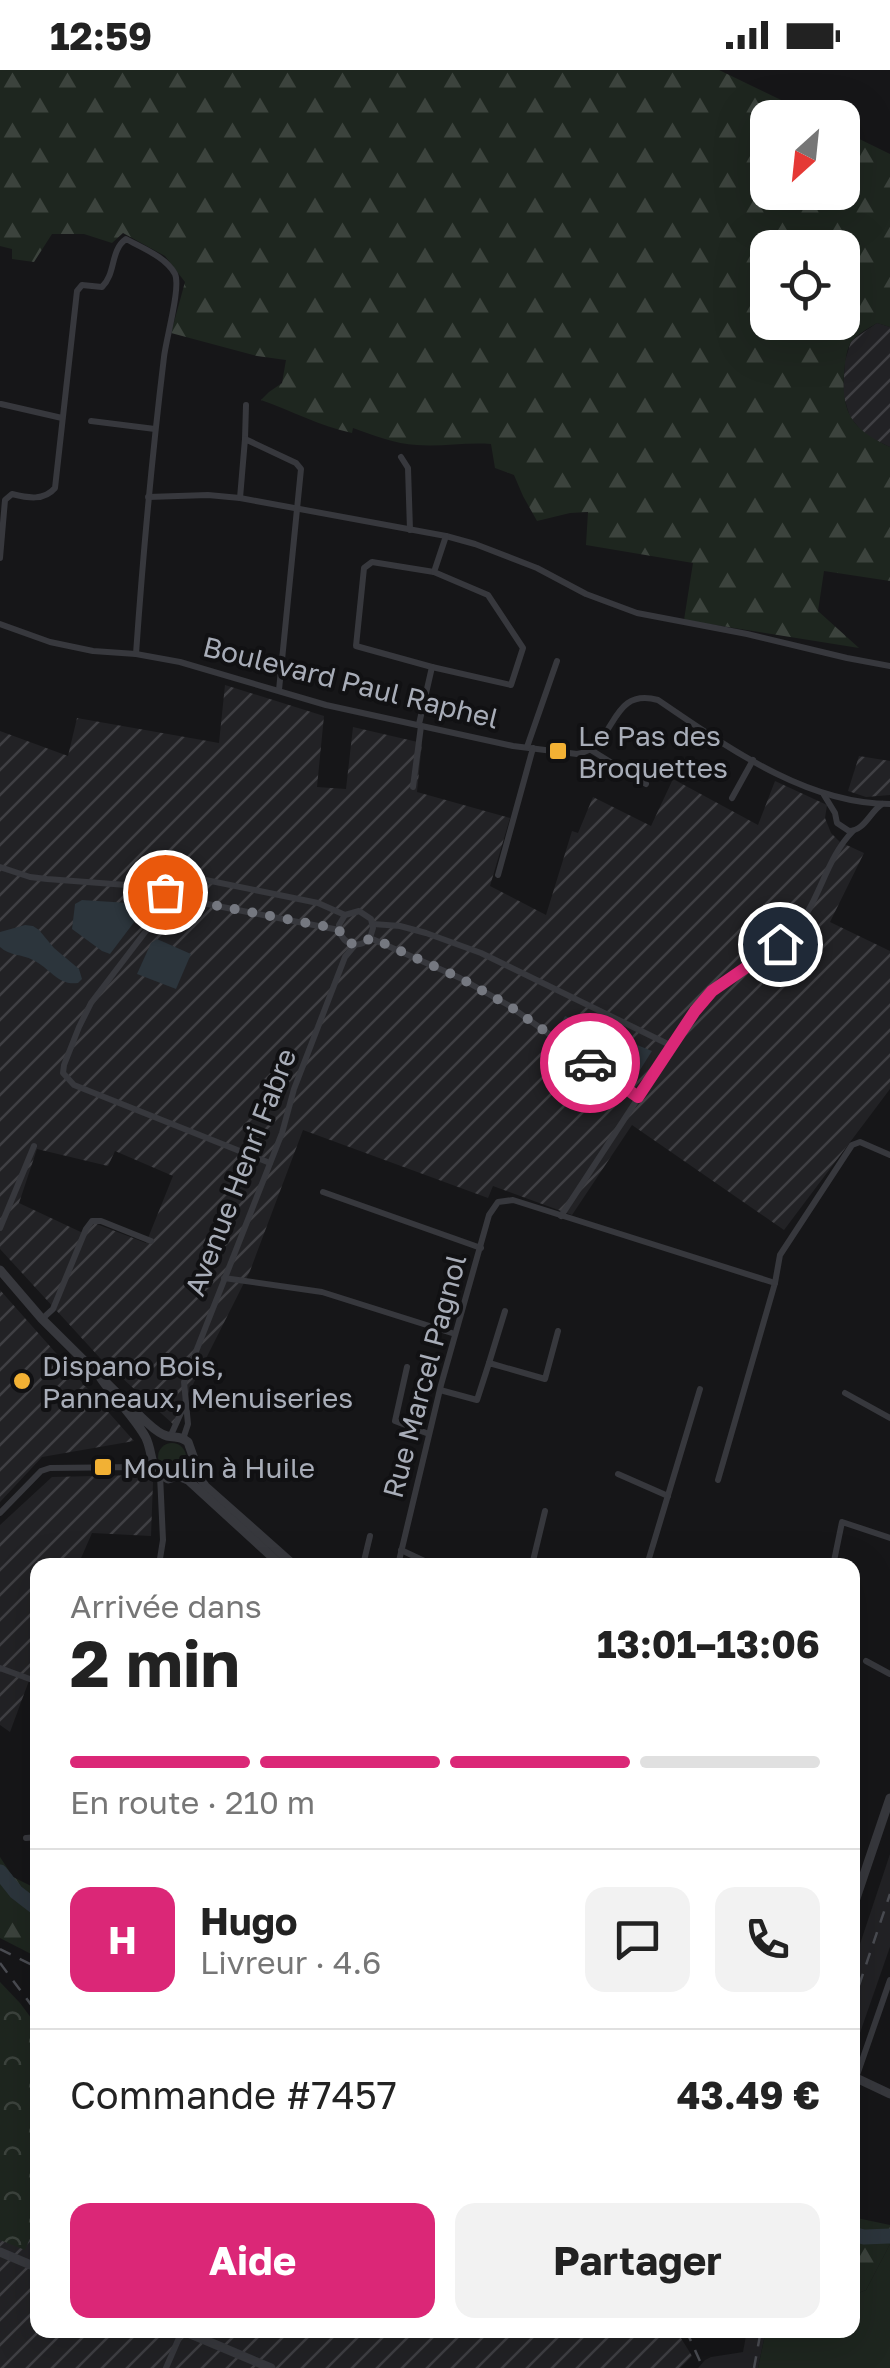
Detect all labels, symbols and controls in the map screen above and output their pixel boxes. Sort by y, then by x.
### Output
text: 12:59 [50,13,152,58]
north arrow [750,100,860,210]
map controls [750,100,860,340]
button: locate [750,230,860,340]
street label: Boulevard Paul Raphel [200,629,502,735]
place label: Le Pas des Broquettes [578,719,728,784]
marker: Le Pas des Broquettes [547,740,569,762]
pin [123,850,208,935]
icon: bag [138,865,193,920]
pin [738,902,823,987]
icon: home [753,917,808,972]
courier [540,1013,640,1113]
icon: car [563,1036,618,1091]
street label: Avenue Henri Fabre [178,1044,302,1300]
street label: Rue Marcel Pagnol [376,1251,472,1501]
place label: Dispano Bois, Panneaux, Menuiseries [42,1349,353,1414]
marker: Dispano Bois, Panneaux, Menuiseries [11,1370,33,1392]
place label: Moulin à Huile [123,1451,315,1484]
marker: Moulin à Huile [92,1456,114,1478]
text: Arrivée dans [70,1587,262,1625]
text: 13:01–13:06 [597,1621,820,1666]
text: 2 min [70,1623,240,1701]
text: En route · 210 m [70,1783,315,1821]
button: chat [585,1887,690,1992]
button: phone [715,1887,820,1992]
text: Hugo [200,1898,298,1943]
text: H [108,1917,137,1962]
text: Livreur · 4.6 [200,1943,381,1981]
text: Commande #7457 [70,2072,397,2117]
text: 43.49 € [677,2072,820,2117]
button: Aide [70,2203,435,2318]
button: Partager [455,2203,820,2318]

